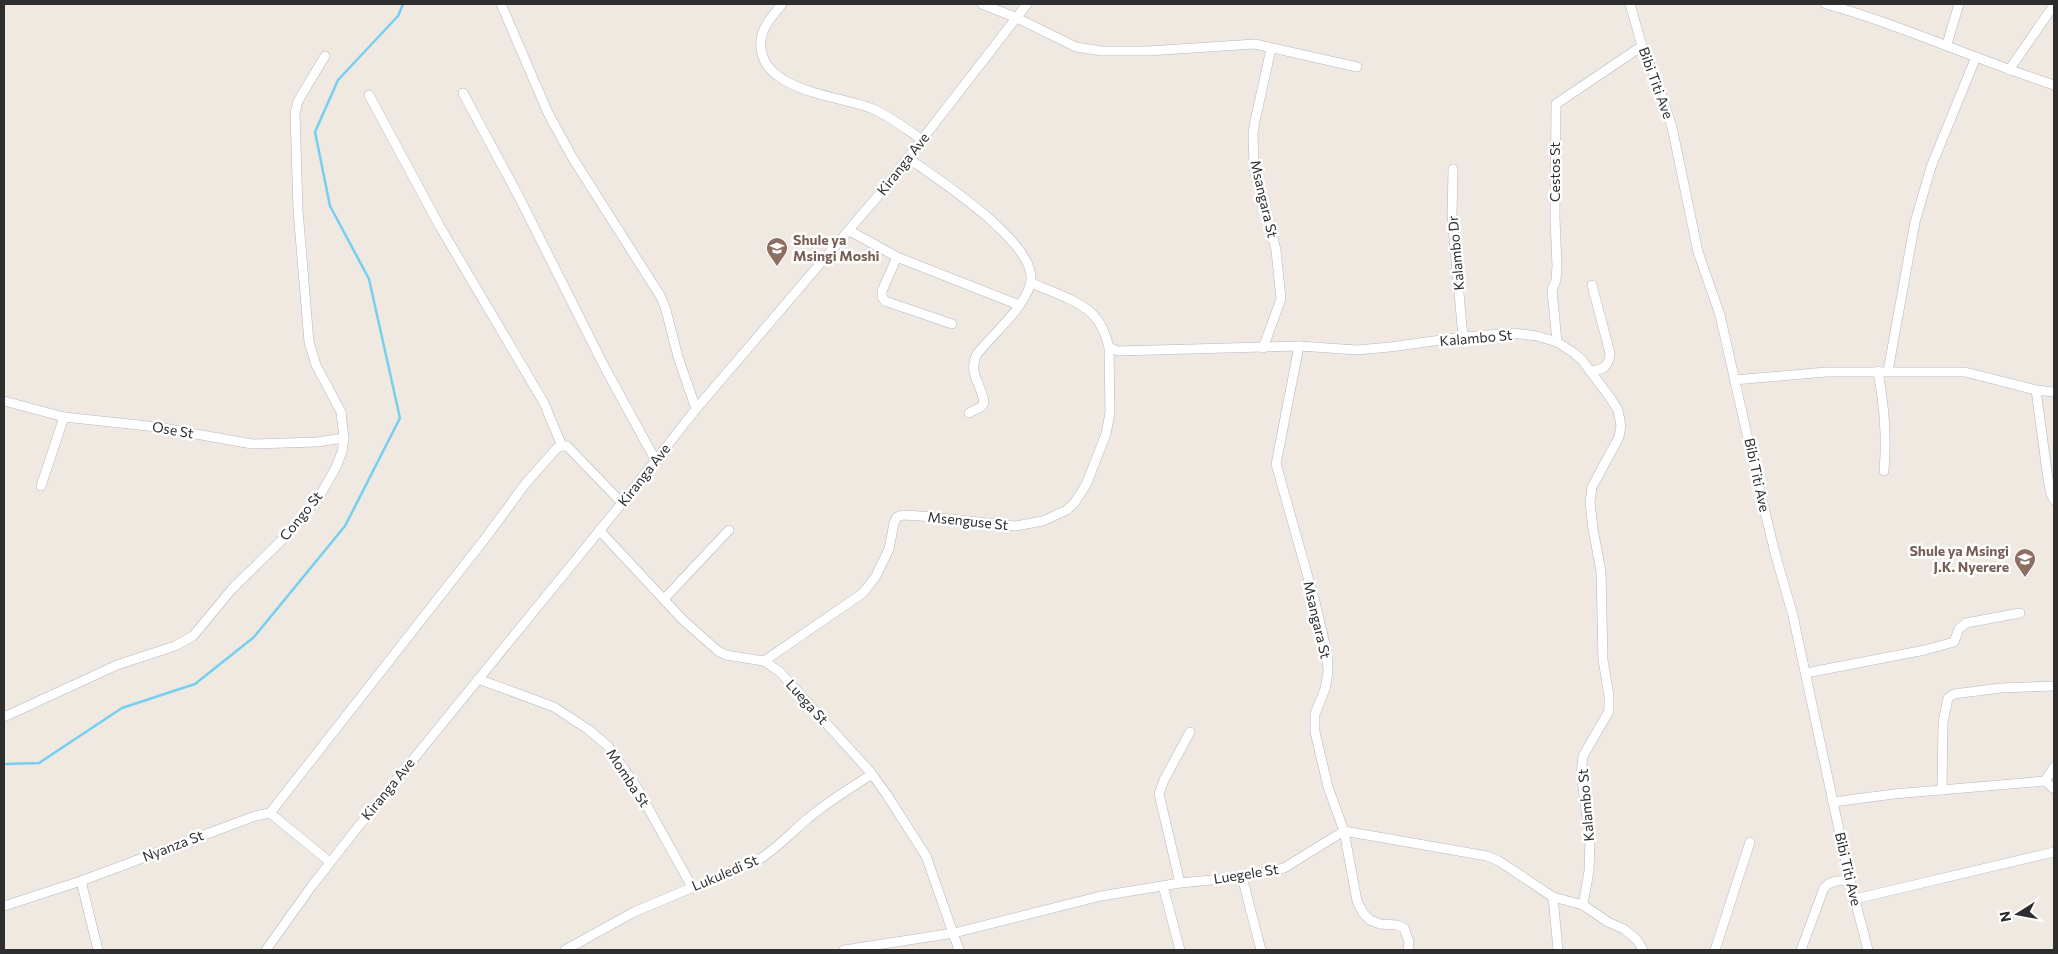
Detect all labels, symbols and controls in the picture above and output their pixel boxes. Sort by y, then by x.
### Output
street label: Bibi Titi Ave [1636,45,1677,121]
street label: Kiranga Ave [873,129,932,198]
street label: Cestos St [1546,142,1563,202]
street label: Msangara St [1247,158,1282,240]
street label: Kalambo Dr [1444,215,1467,291]
place label: Shule ya Msingi Moshi [793,231,880,264]
school or university icon: Shule ya Msingi Moshi [765,236,789,267]
street label: Kalambo St [1439,326,1513,349]
street label: Ose St [151,418,195,442]
street label: Bibi Titi Ave [1741,436,1774,513]
street label: Kiranga Ave [614,440,673,509]
street label: Congo St [276,487,326,544]
street label: Msenguse St [927,508,1009,533]
place label: Shule ya Msingi J.K. Nyerere [1909,542,2009,575]
school or university icon: Shule ya Msingi J.K. Nyerere [2013,547,2037,578]
street label: Msangara St [1300,579,1335,661]
street label: Luega St [783,676,832,728]
street label: Momba St [603,745,654,810]
street label: Kiranga Ave [357,754,418,823]
street label: Kalambo St [1574,768,1597,842]
street label: Nyanza St [140,826,206,865]
street label: Bibi Titi Ave [1832,830,1865,907]
street label: Lukuledi St [689,851,761,894]
street label: Luegele St [1212,860,1280,887]
north arrow [1993,889,2043,939]
text: N [1995,910,2014,923]

